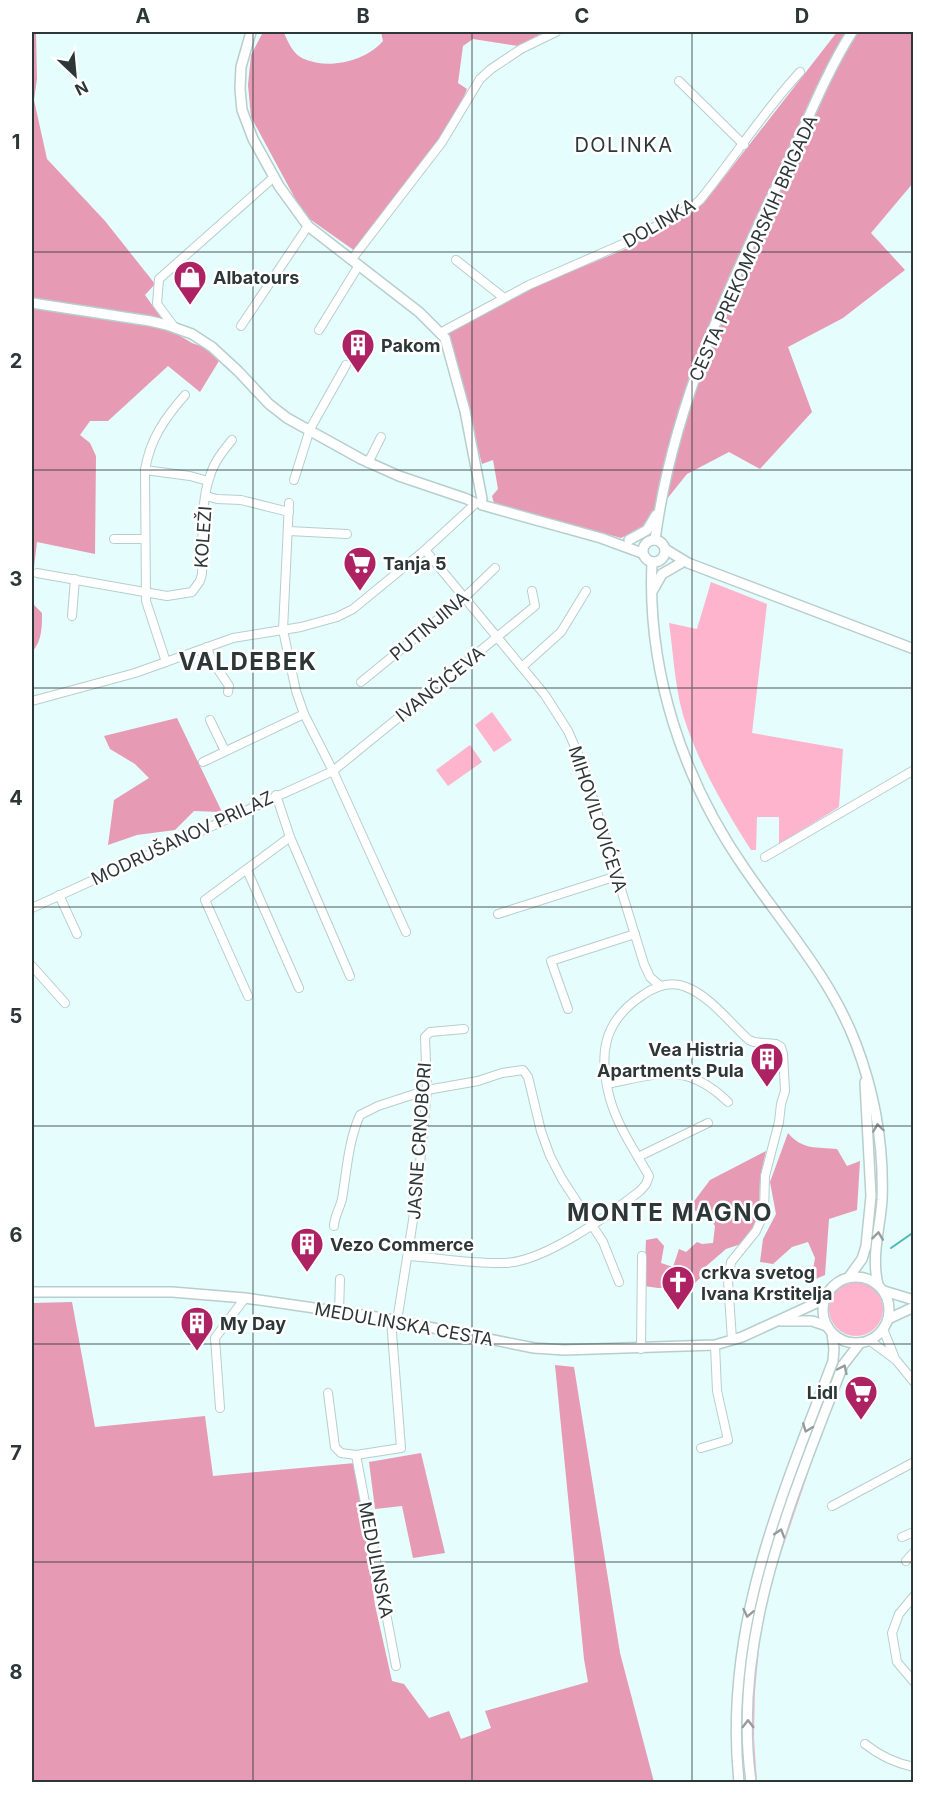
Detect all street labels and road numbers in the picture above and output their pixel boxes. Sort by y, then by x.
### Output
street label: CESTA PREKOMORSKIH BRIGADA [685,112,821,384]
street label: DOLINKA [619,194,699,252]
street label: KOLEŽI [189,505,216,569]
street label: PUTINJINA [385,587,473,665]
street label: IVANČIĆEVA [391,641,488,726]
street label: MIHOVILOVIĆEVA [564,743,633,895]
street label: MODRUŠANOV PRILAZ [87,786,276,889]
street label: JASNE CRNOBORI [403,1062,435,1220]
street label: MEDULINSKA CESTA [313,1298,495,1350]
street label: MEDULINSKA [354,1500,398,1620]

